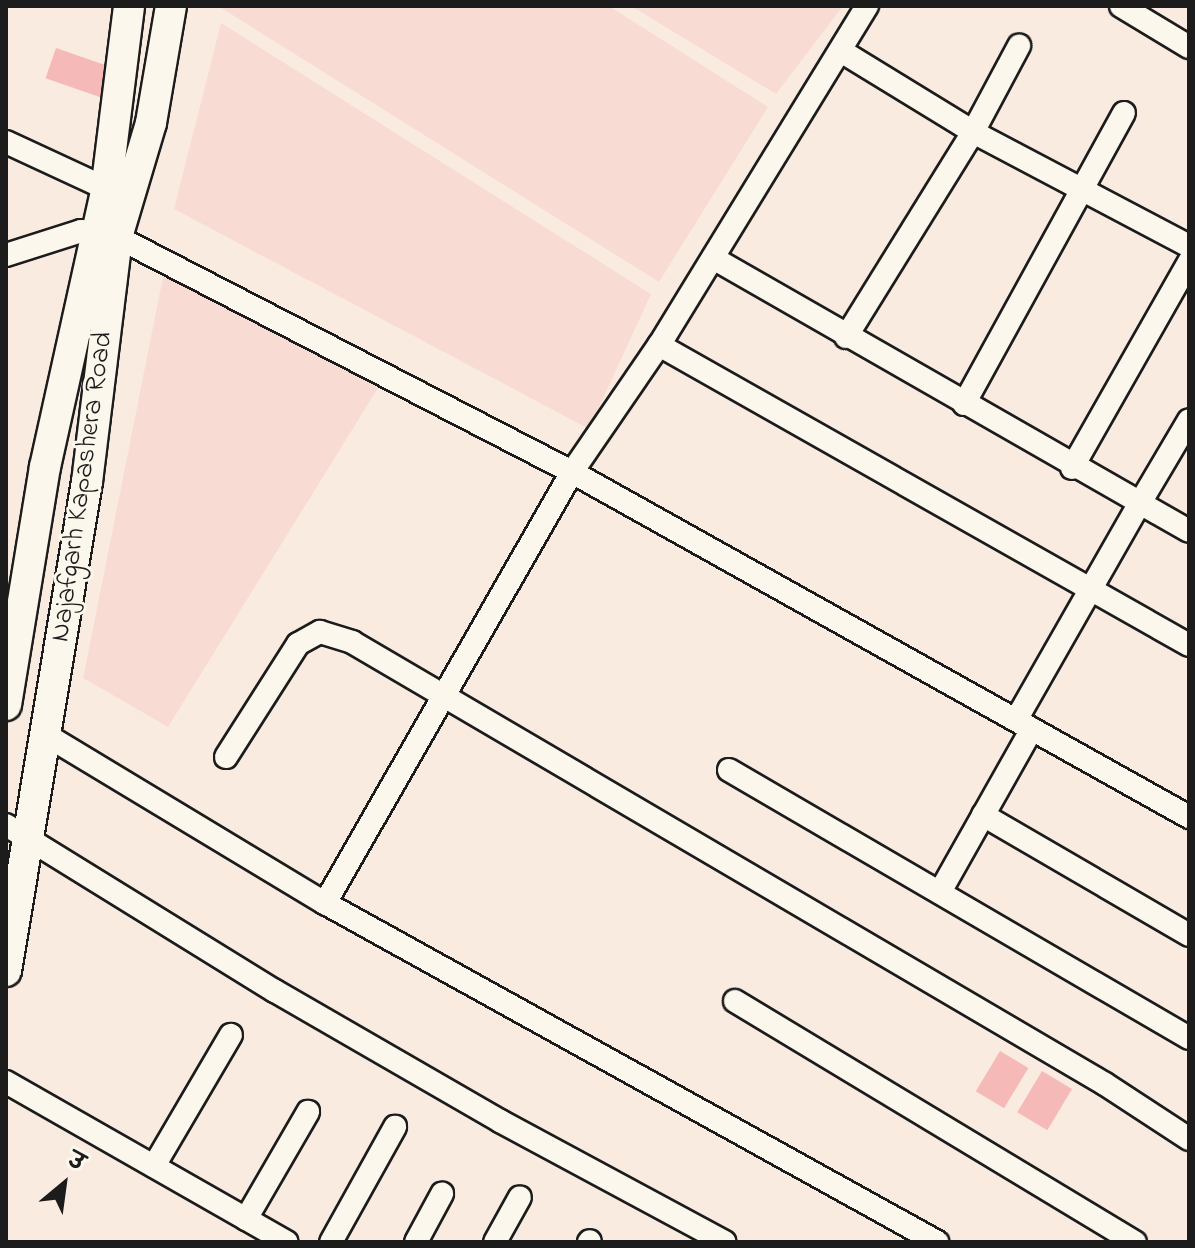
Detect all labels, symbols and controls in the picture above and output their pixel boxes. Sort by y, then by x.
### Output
street label: Najafgarh Kapashera Road [45,330,121,644]
north arrow [24,1144,104,1224]
text: उ [61,1145,90,1181]

